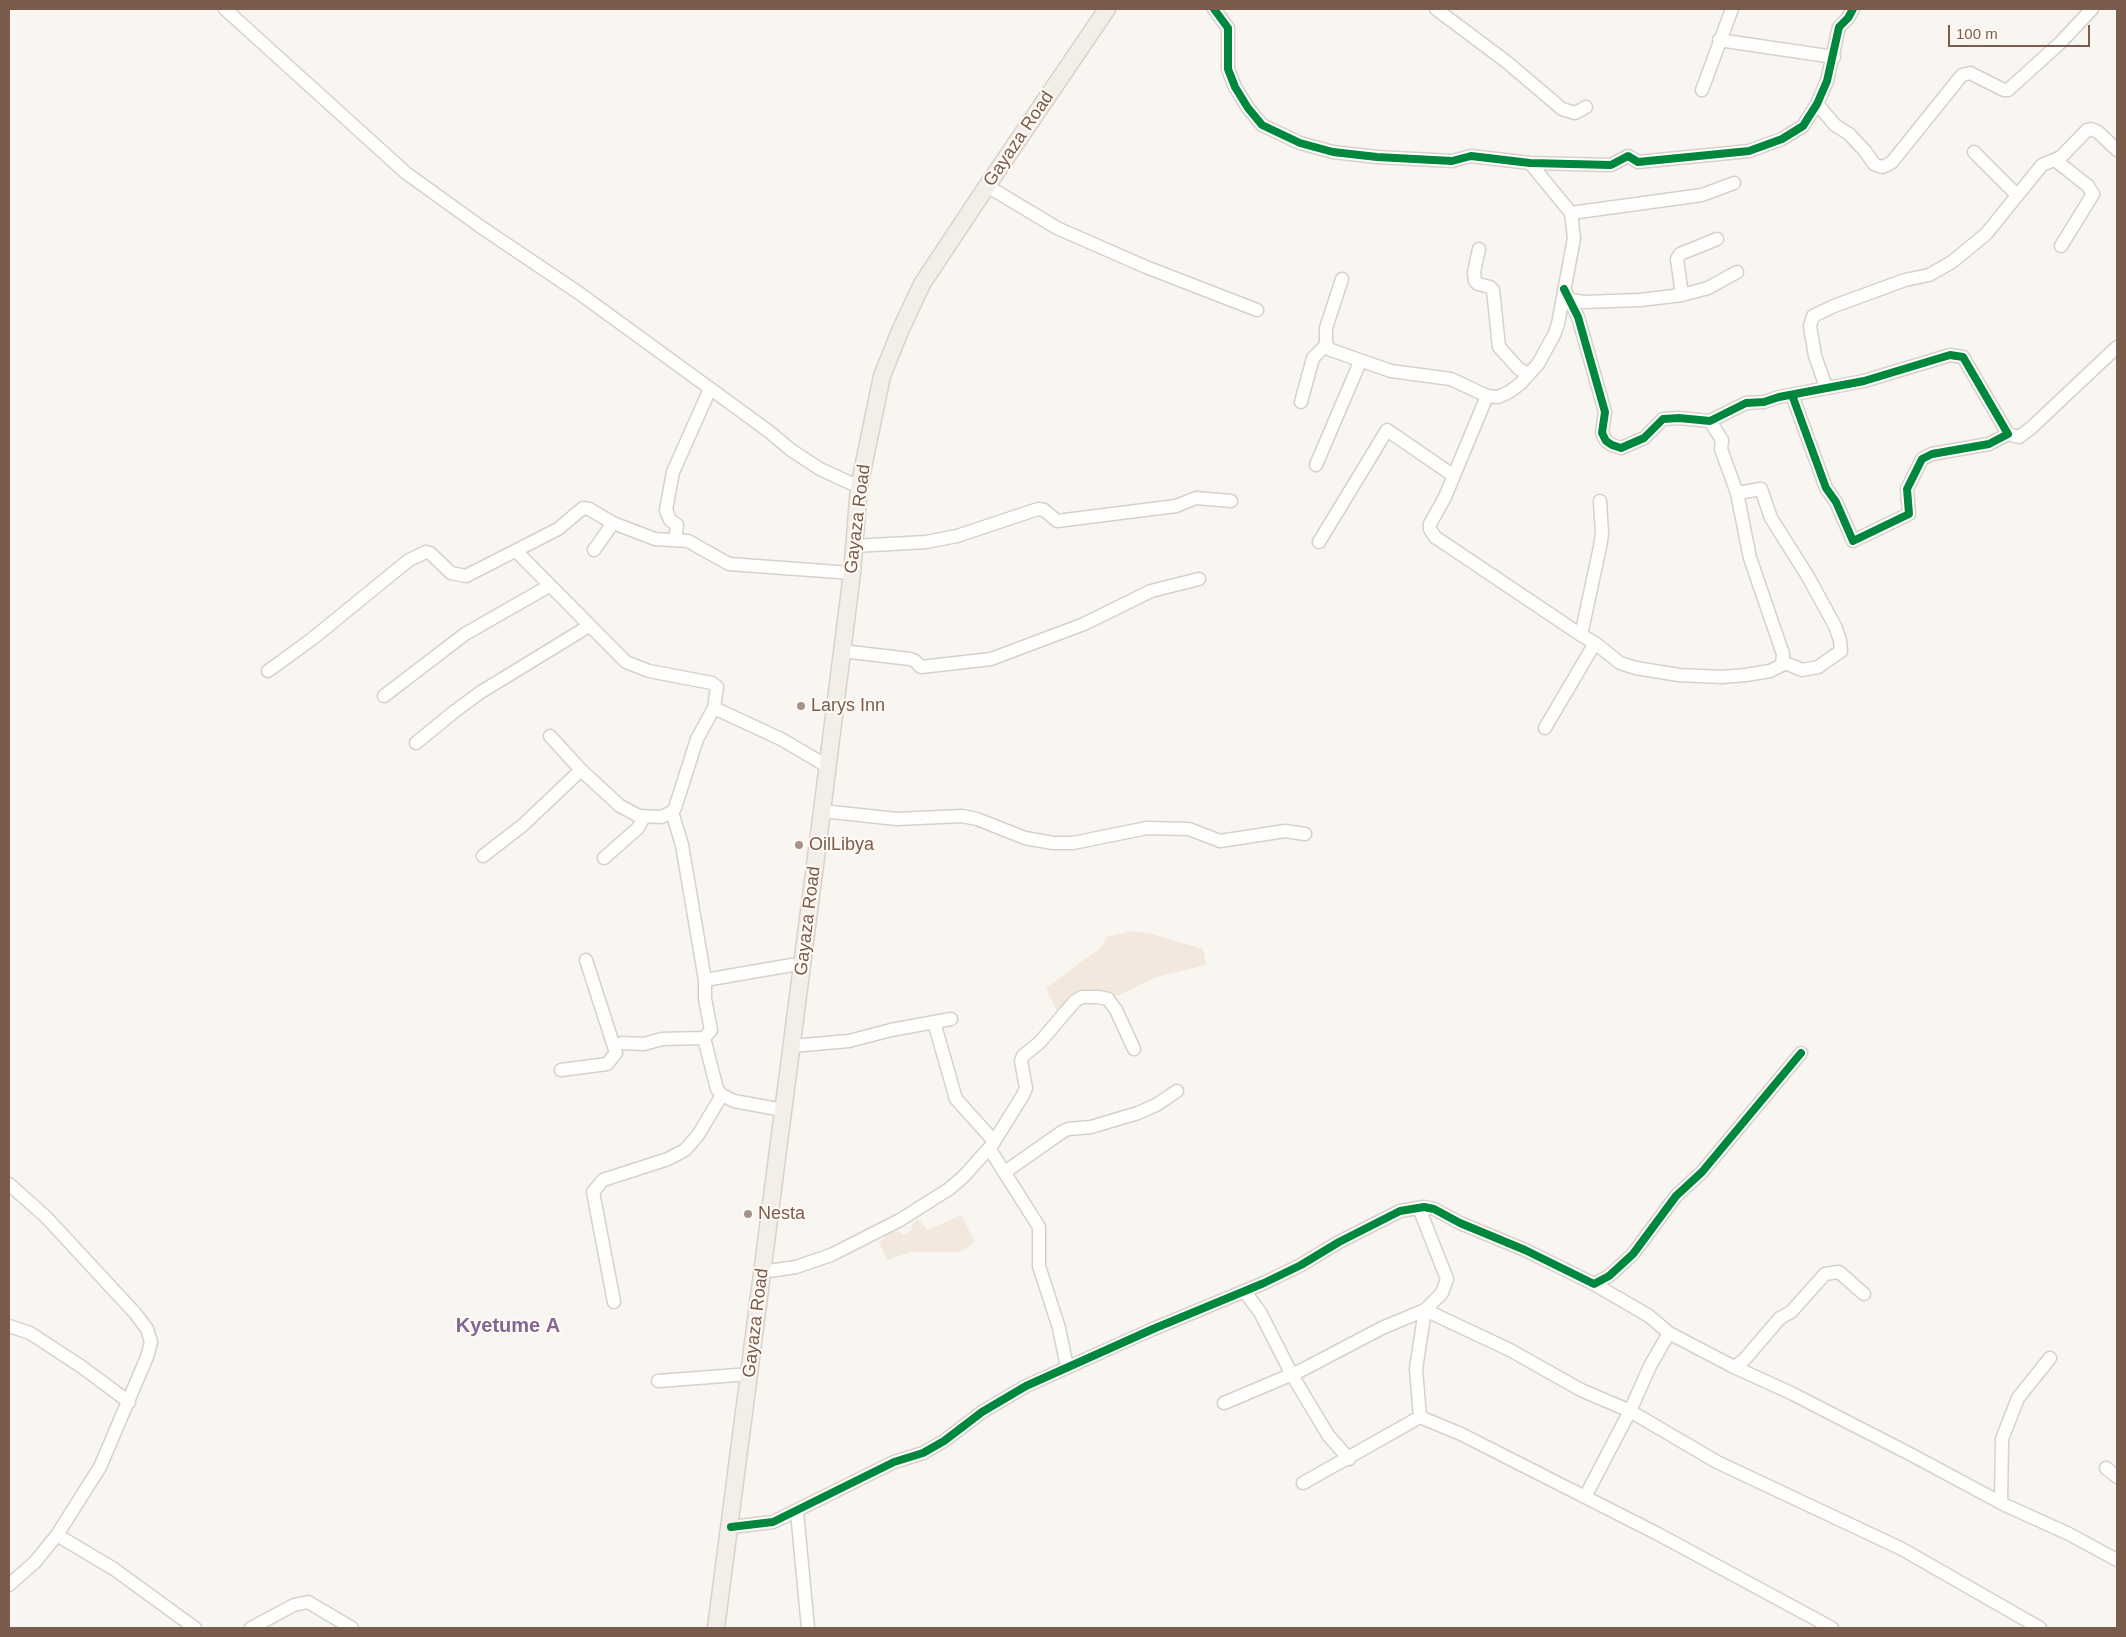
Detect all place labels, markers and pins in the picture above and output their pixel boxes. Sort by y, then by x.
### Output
place label: Larys Inn [811,695,885,717]
marker: Larys Inn [795,700,807,712]
place label: OilLibya [809,834,874,856]
marker: OilLibya [793,839,805,851]
place label: Nesta [758,1203,805,1225]
marker: Nesta [742,1208,754,1220]

